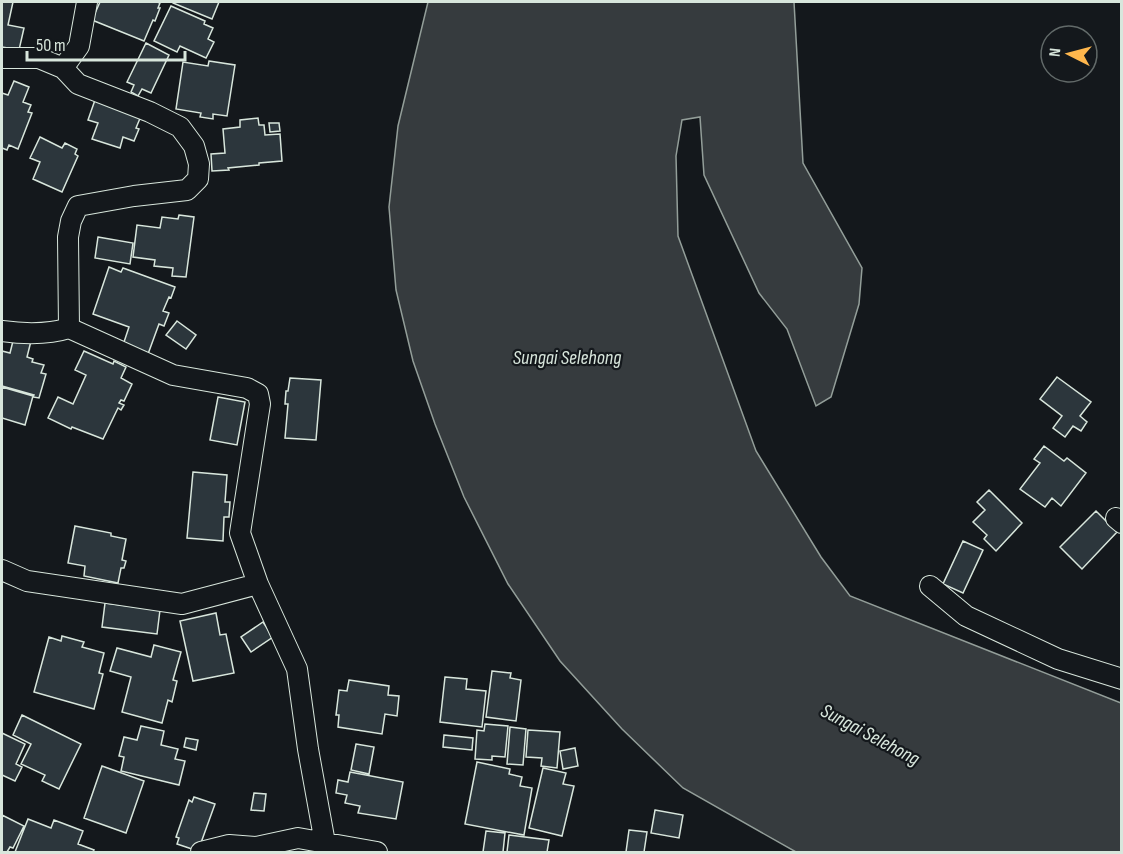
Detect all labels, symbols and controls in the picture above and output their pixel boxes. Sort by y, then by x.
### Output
scale bar [27,24,184,62]
north arrow [1039,24,1099,84]
text: 50 m [36,35,66,56]
text: N [1046,47,1065,58]
water label: Sungai Selehong [513,346,621,370]
water label: Sungai Selehong [816,699,924,771]

